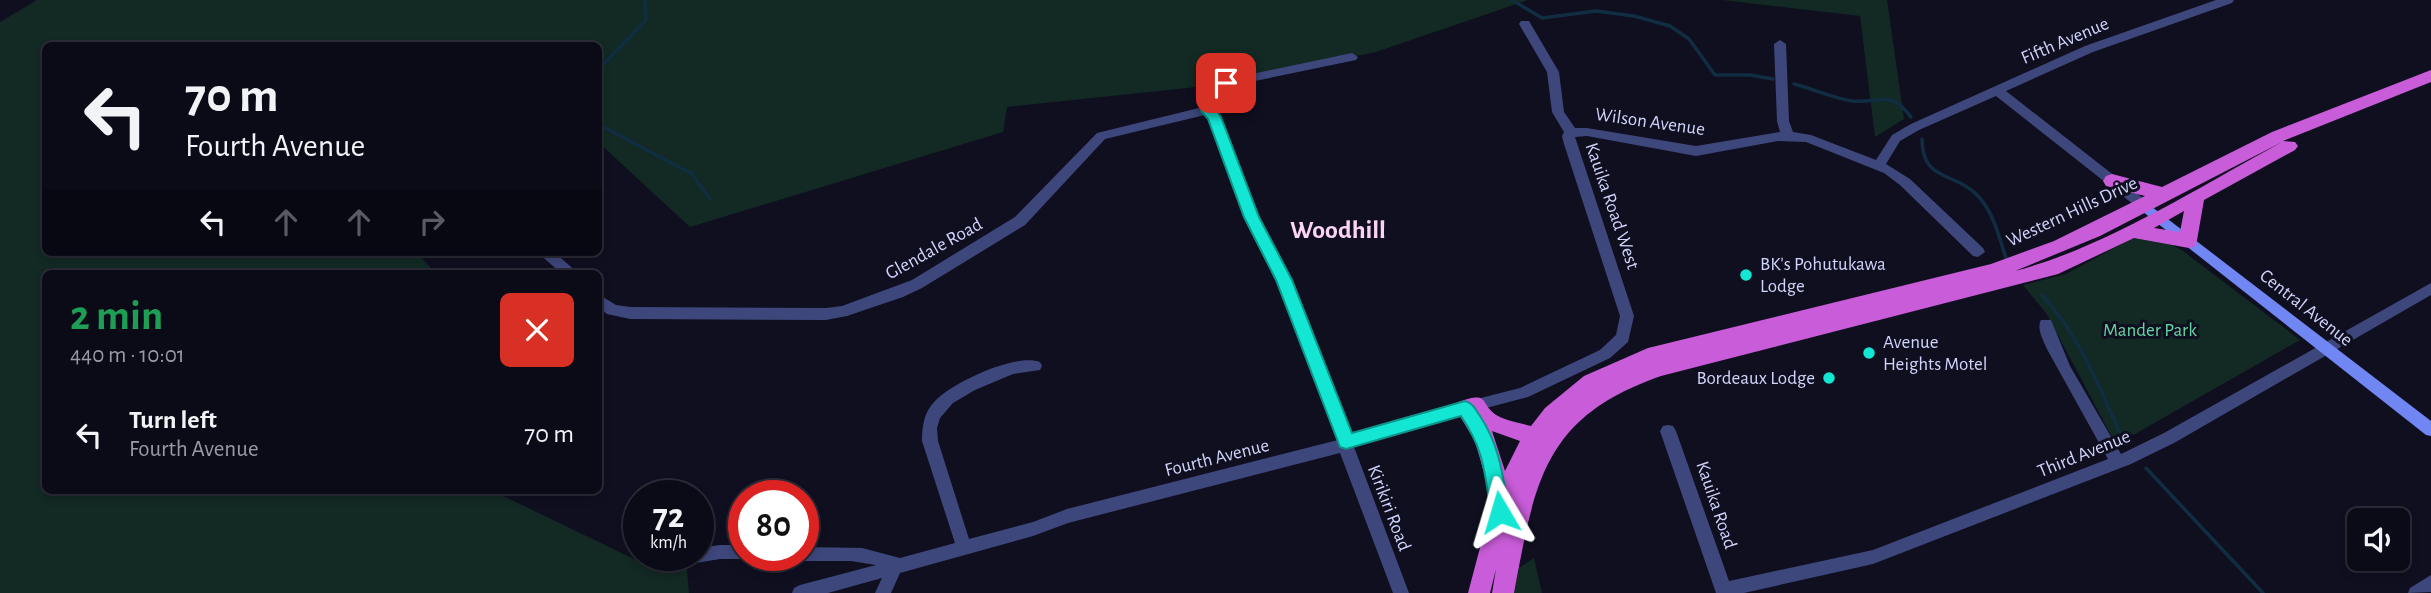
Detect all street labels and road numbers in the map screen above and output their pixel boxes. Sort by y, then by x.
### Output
street label: Fifth Avenue [2018,14,2112,68]
street label: Wilson Avenue [1594,105,1706,139]
street label: Kauika Road West [1581,140,1643,272]
street label: Western Hills Drive [2004,173,2140,251]
street label: Glendale Road [882,215,986,283]
street label: Central Avenue [2256,266,2356,350]
street label: Third Avenue [2035,427,2133,481]
street label: Fourth Avenue [1163,436,1271,480]
street label: Kauika Road [1692,459,1740,551]
street label: Kirikiri Road [1364,462,1414,554]

